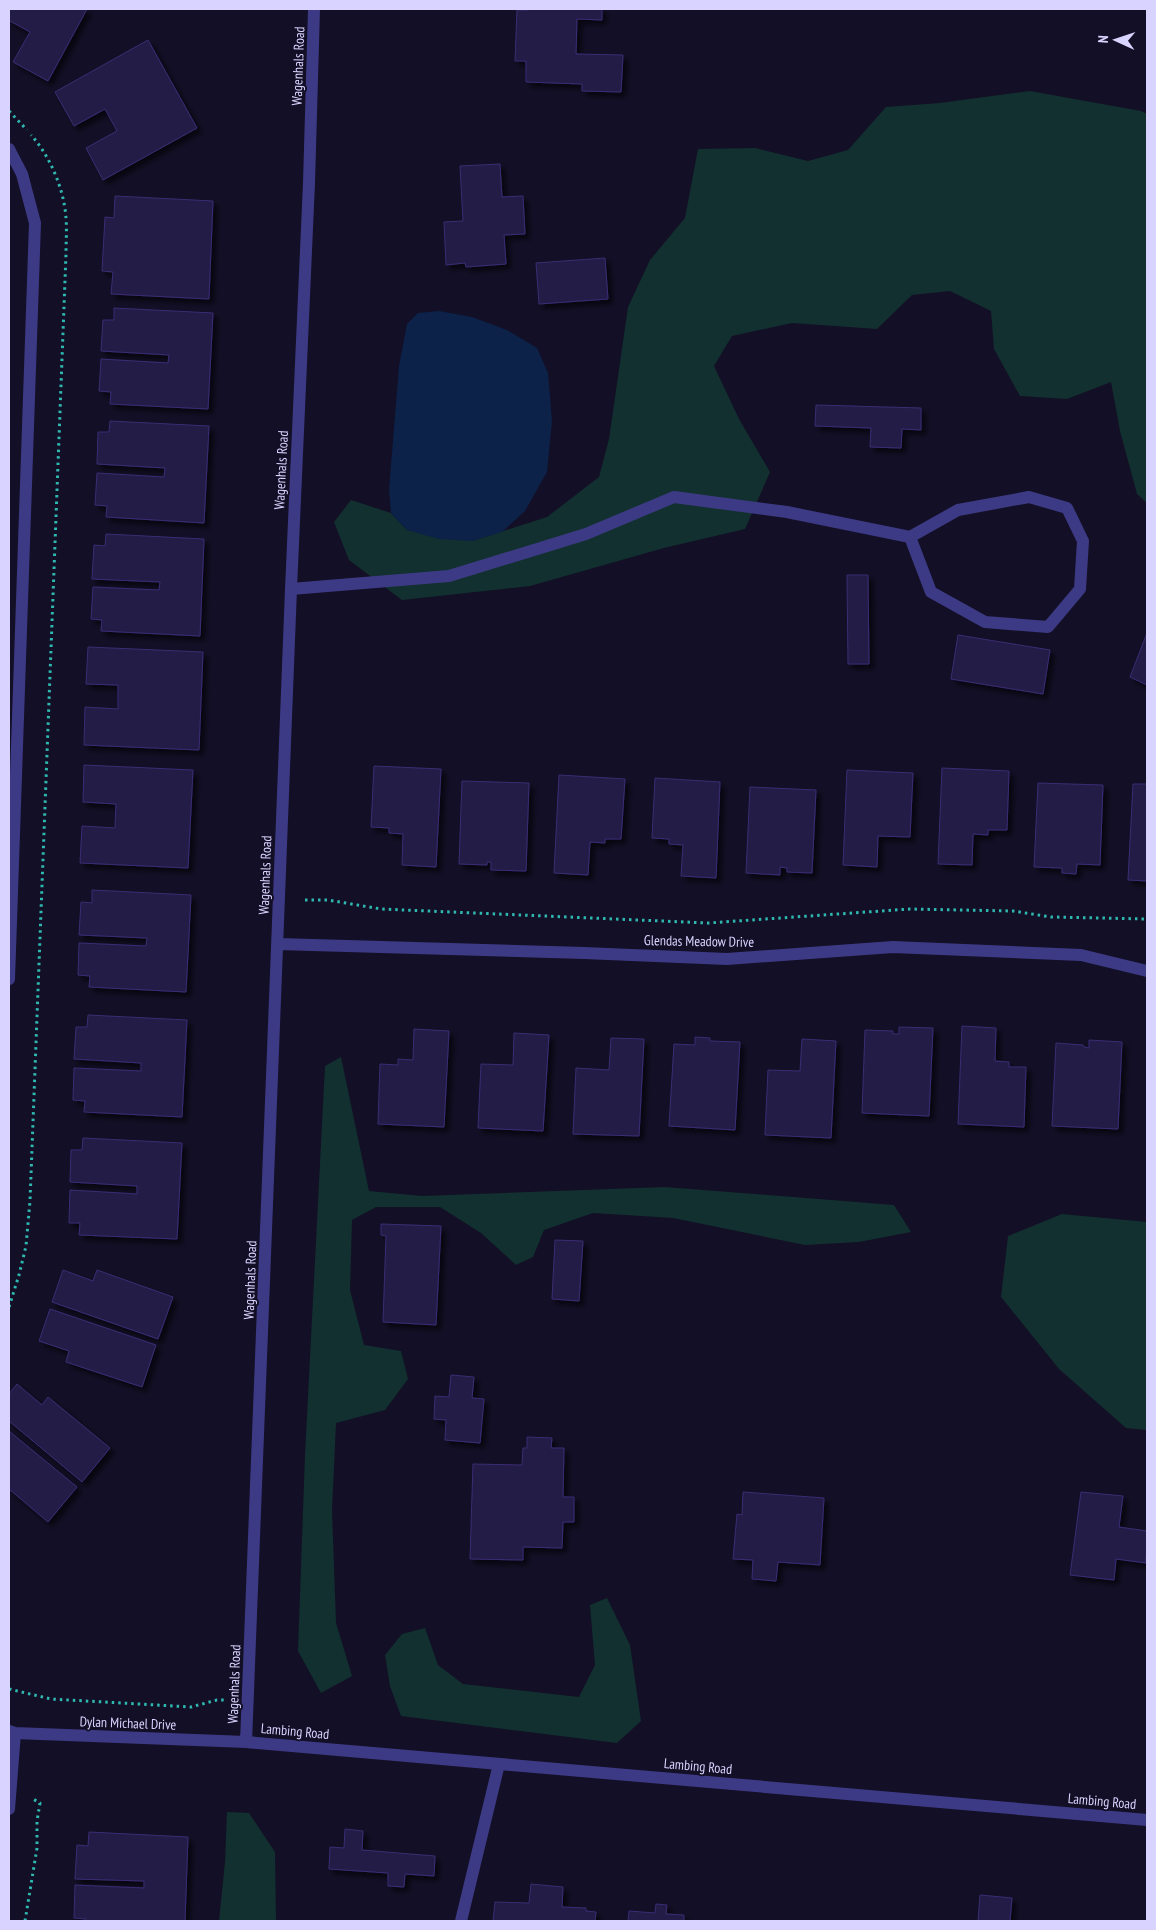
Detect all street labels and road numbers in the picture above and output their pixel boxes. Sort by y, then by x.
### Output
street label: Wagenhals Road [288,26,308,106]
street label: Wagenhals Road [270,430,292,510]
street label: Wagenhals Road [255,835,275,915]
street label: Glendas Meadow Drive [644,931,754,951]
street label: Wagenhals Road [240,1240,260,1320]
street label: Wagenhals Road [224,1644,244,1724]
street label: Dylan Michael Drive [79,1712,177,1734]
street label: Lambing Road [260,1719,330,1743]
street label: Lambing Road [663,1754,733,1778]
street label: Lambing Road [1067,1789,1137,1813]

